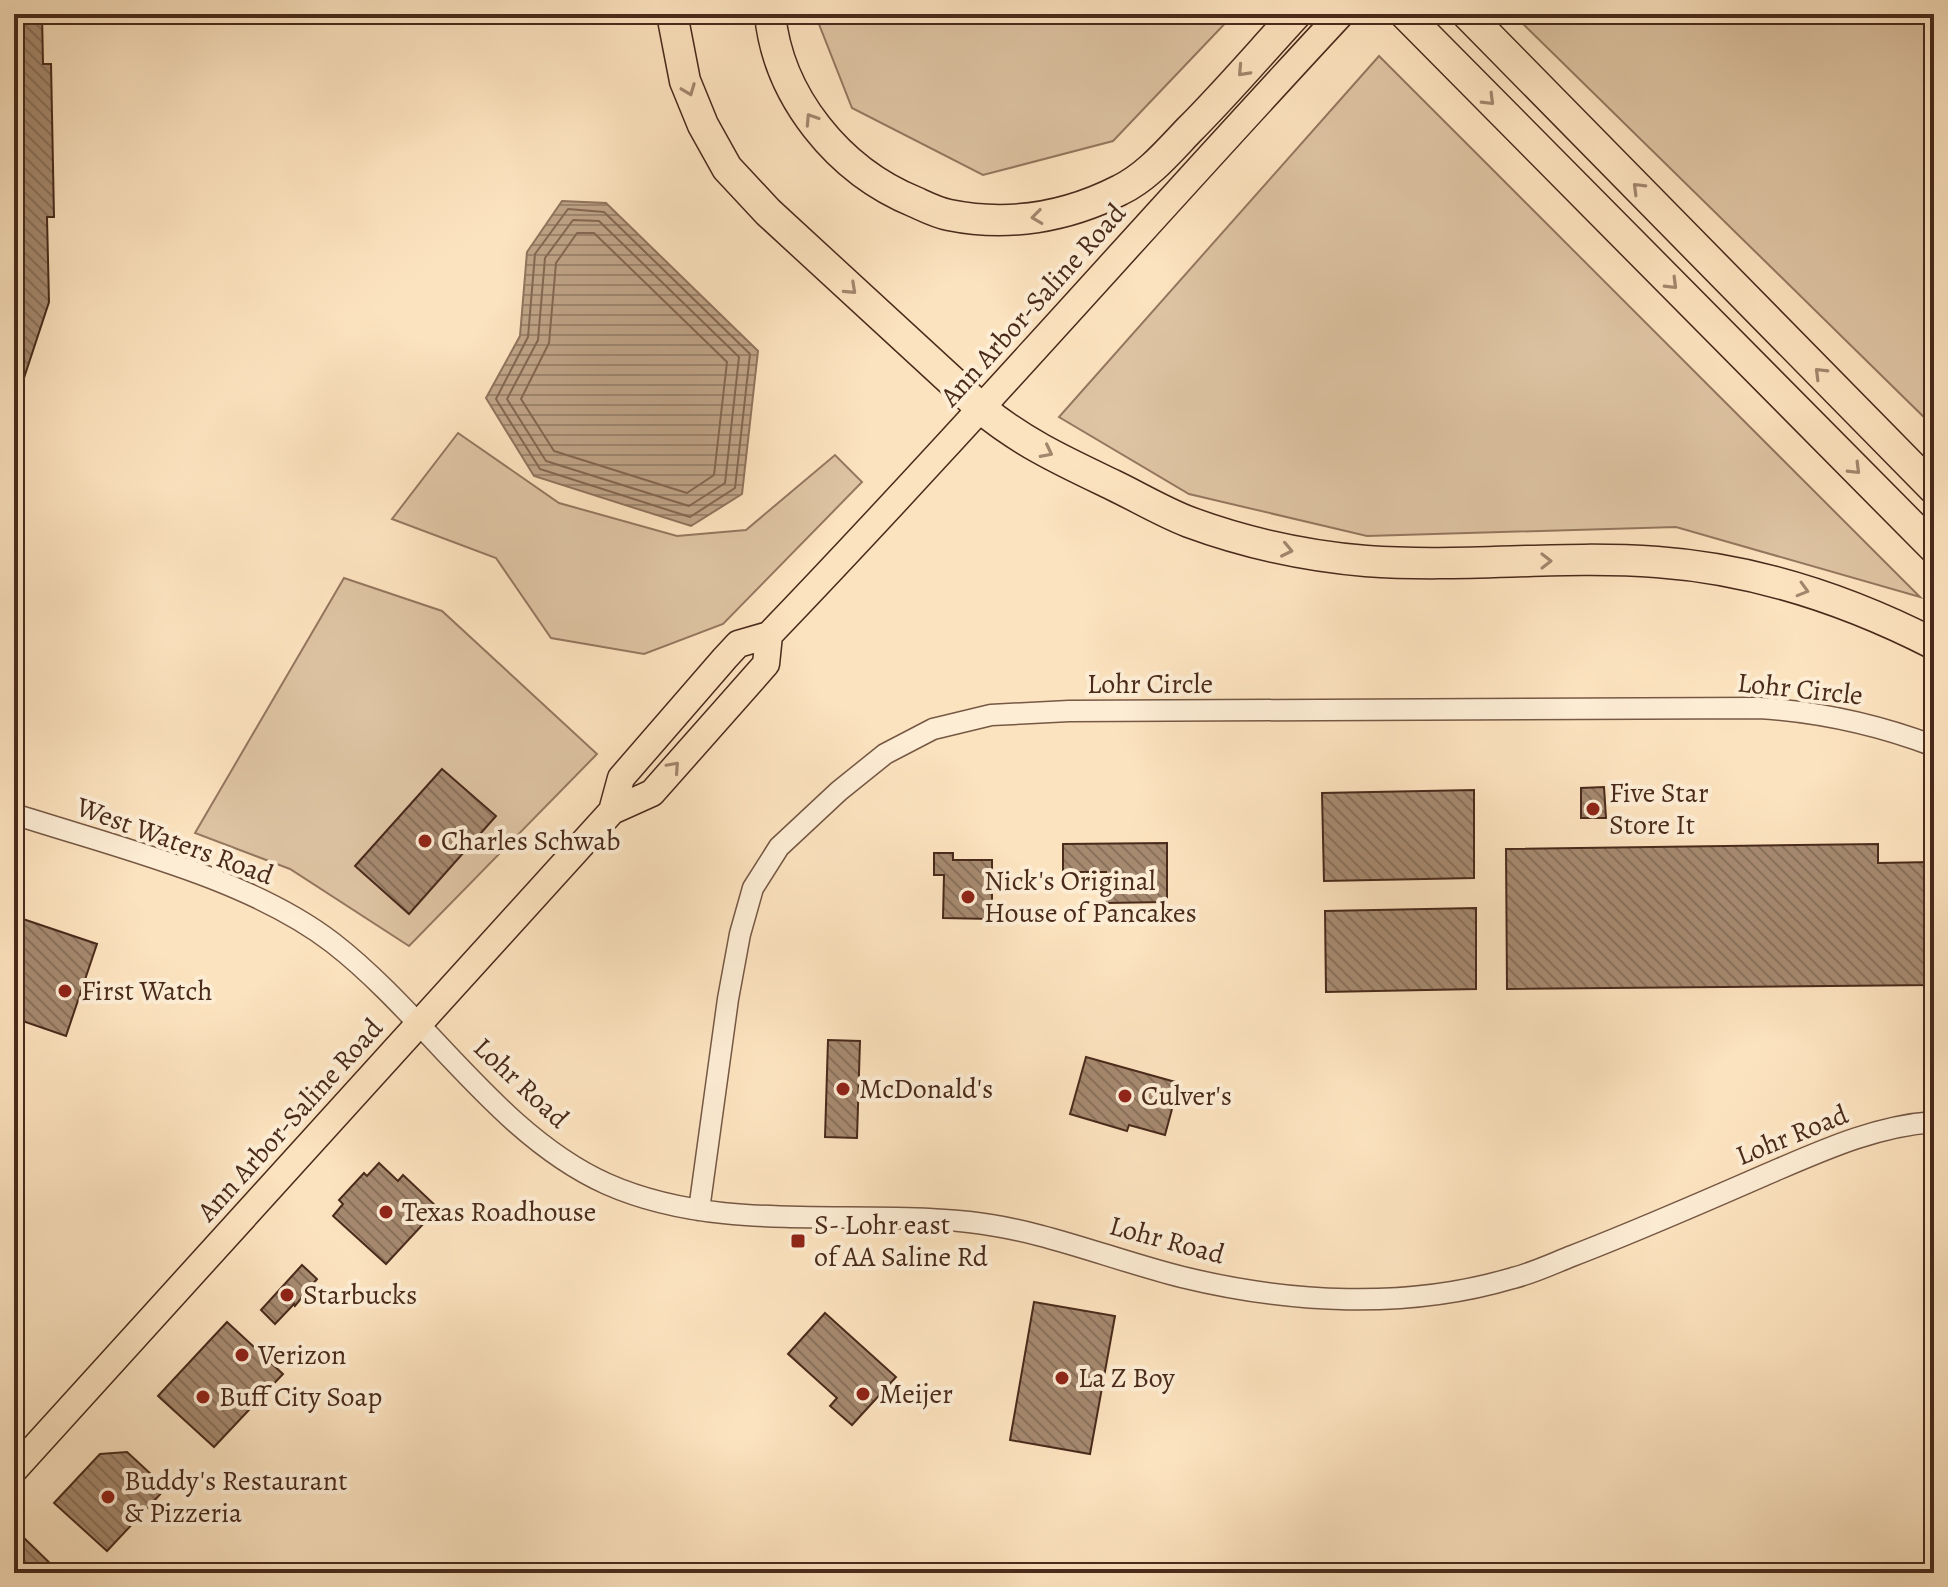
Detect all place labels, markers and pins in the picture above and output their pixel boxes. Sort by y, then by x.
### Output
place label: Five Star Store It [1609,774,1709,844]
marker: Five Star Store It [1584,800,1602,818]
place label: Charles Schwab [441,822,621,860]
marker: Charles Schwab [416,832,434,850]
place label: Nick's Original House of Pancakes [984,862,1197,932]
marker: Nick's Original House of Pancakes [959,888,977,906]
place label: First Watch [81,972,212,1010]
marker: First Watch [56,982,74,1000]
place label: McDonald's [859,1070,993,1108]
place label: Culver's [1141,1077,1232,1115]
marker: McDonald's [834,1080,852,1098]
marker: Culver's [1116,1087,1134,1105]
place label: Texas Roadhouse [402,1193,596,1231]
marker: Texas Roadhouse [377,1203,395,1221]
place label: S- Lohr east of AA Saline Rd [814,1206,989,1276]
marker: S- Lohr east of AA Saline Rd [789,1232,807,1250]
place label: Starbucks [303,1276,417,1314]
marker: Starbucks [278,1286,296,1304]
place label: Verizon [257,1336,346,1374]
marker: Verizon [233,1346,251,1364]
place label: La Z Boy [1078,1359,1175,1397]
marker: La Z Boy [1053,1369,1071,1387]
place label: Meijer [879,1375,953,1413]
place label: Buff City Soap [219,1378,382,1416]
marker: Meijer [854,1385,872,1403]
marker: Buff City Soap [194,1388,212,1406]
place label: Buddy's Restaurant & Pizzeria [124,1462,347,1532]
marker: Buddy's Restaurant & Pizzeria [99,1488,117,1506]

